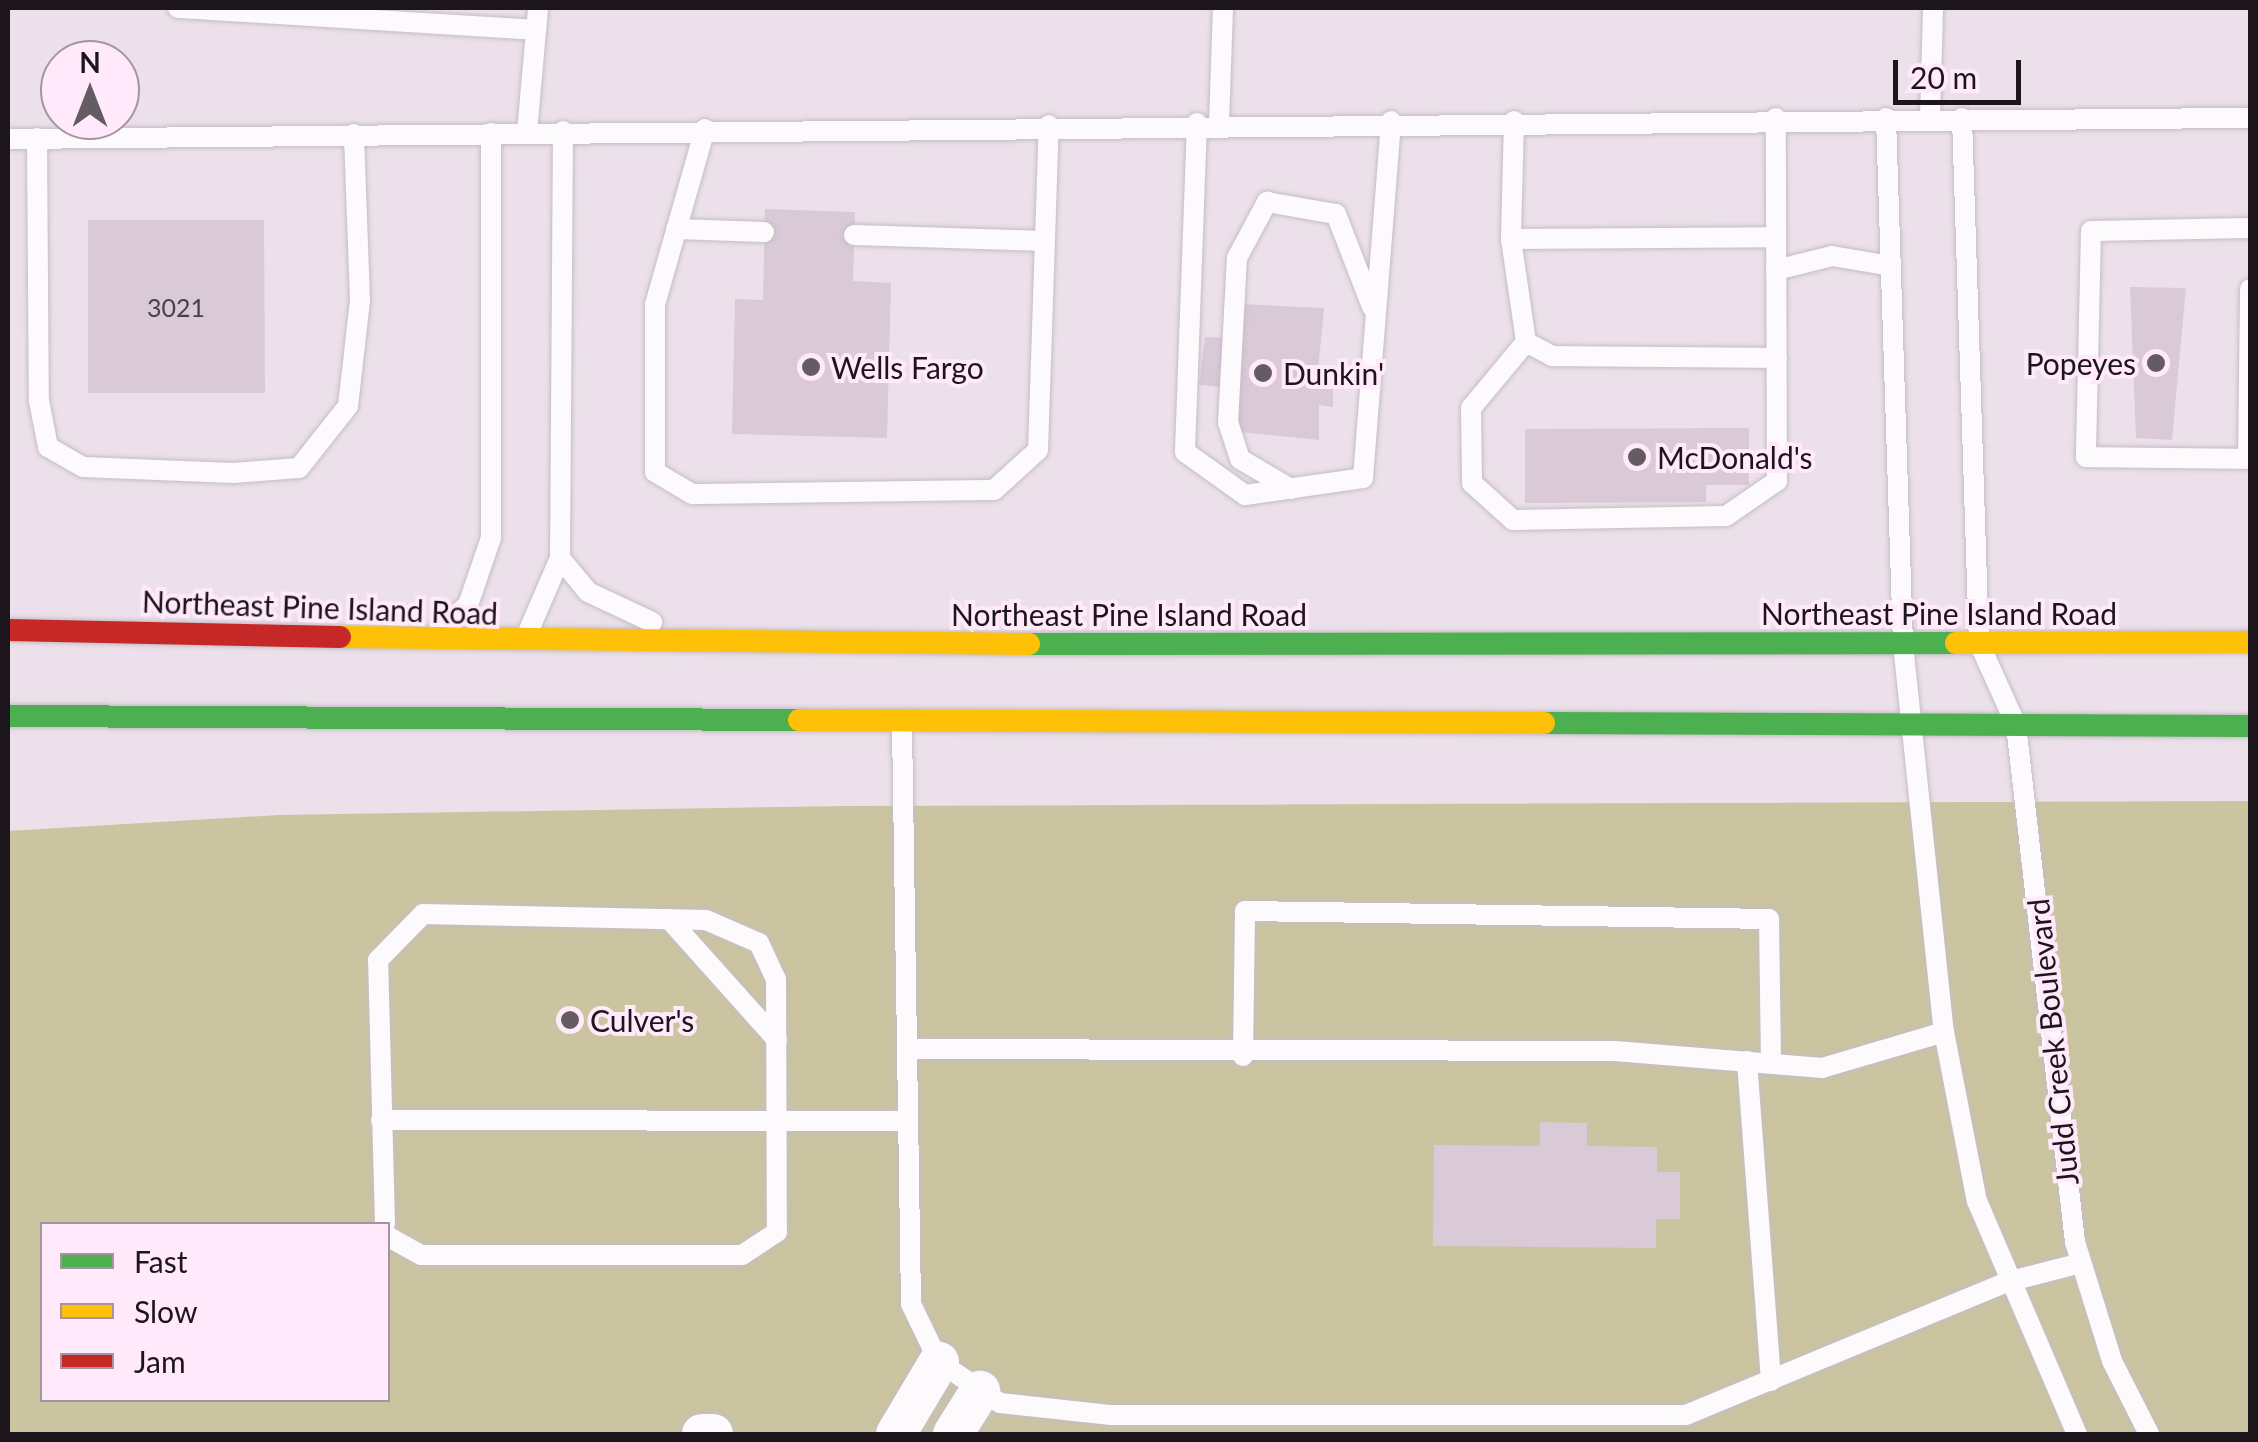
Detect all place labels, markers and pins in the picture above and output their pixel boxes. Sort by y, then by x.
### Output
place label: Popeyes [2026,345,2136,381]
place label: Wells Fargo [831,349,984,385]
marker: Popeyes [2145,352,2167,374]
place label: Dunkin' [1283,355,1384,391]
marker: Wells Fargo [800,356,822,378]
marker: Dunkin' [1252,362,1274,384]
place label: McDonald's [1657,439,1813,475]
marker: McDonald's [1626,446,1648,468]
place label: Culver's [590,1002,694,1038]
marker: Culver's [559,1009,581,1031]

